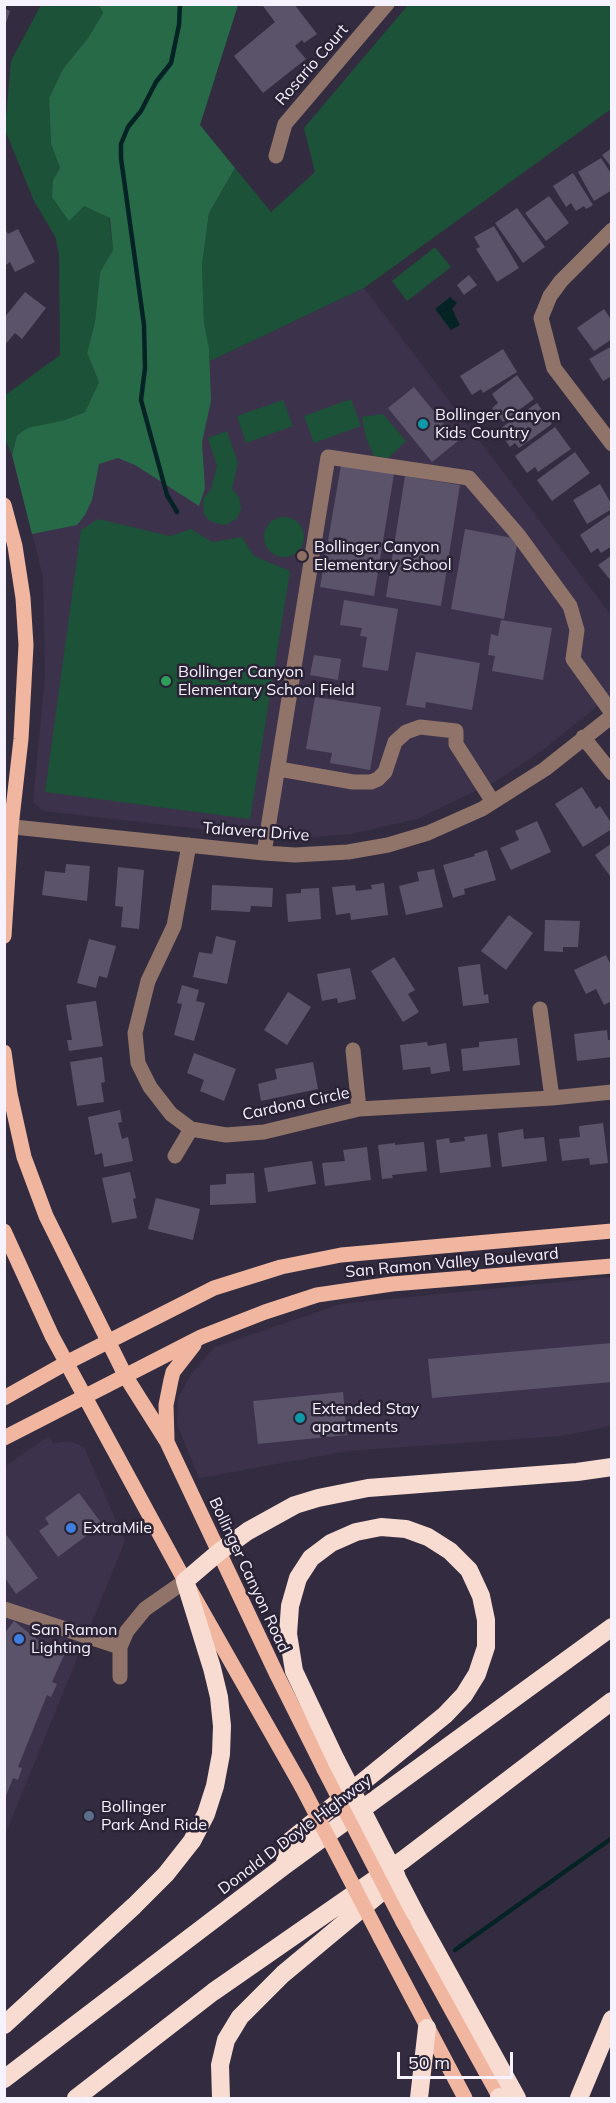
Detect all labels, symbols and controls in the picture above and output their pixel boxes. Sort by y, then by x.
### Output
street label: Rosario Court [272,21,352,109]
place label: Bollinger Canyon Kids Country [435,405,561,443]
marker: Bollinger Canyon Kids Country [416,417,430,431]
place label: Bollinger Canyon Elementary School [314,537,452,575]
marker: Bollinger Canyon Elementary School [295,549,309,563]
place label: Bollinger Canyon Elementary School Field [178,662,355,700]
marker: Bollinger Canyon Elementary School Field [159,674,173,688]
street label: Talavera Drive [202,819,310,845]
street label: Cardona Circle [241,1083,351,1125]
street label: San Ramon Valley Boulevard [345,1244,559,1282]
place label: Extended Stay apartments [312,1399,419,1437]
marker: Extended Stay apartments [293,1411,307,1425]
street label: Bollinger Canyon Road [205,1494,293,1656]
place label: ExtraMile [83,1518,152,1538]
marker: ExtraMile [64,1521,78,1535]
place label: San Ramon Lighting [31,1620,117,1658]
marker: San Ramon Lighting [12,1632,26,1646]
street label: Donald D Doyle Highway [215,1771,375,1899]
place label: Bollinger Park And Ride [101,1797,207,1835]
marker: Bollinger Park And Ride [82,1809,96,1823]
scale bar [400,2040,516,2078]
text: 50 m [408,2051,450,2074]

